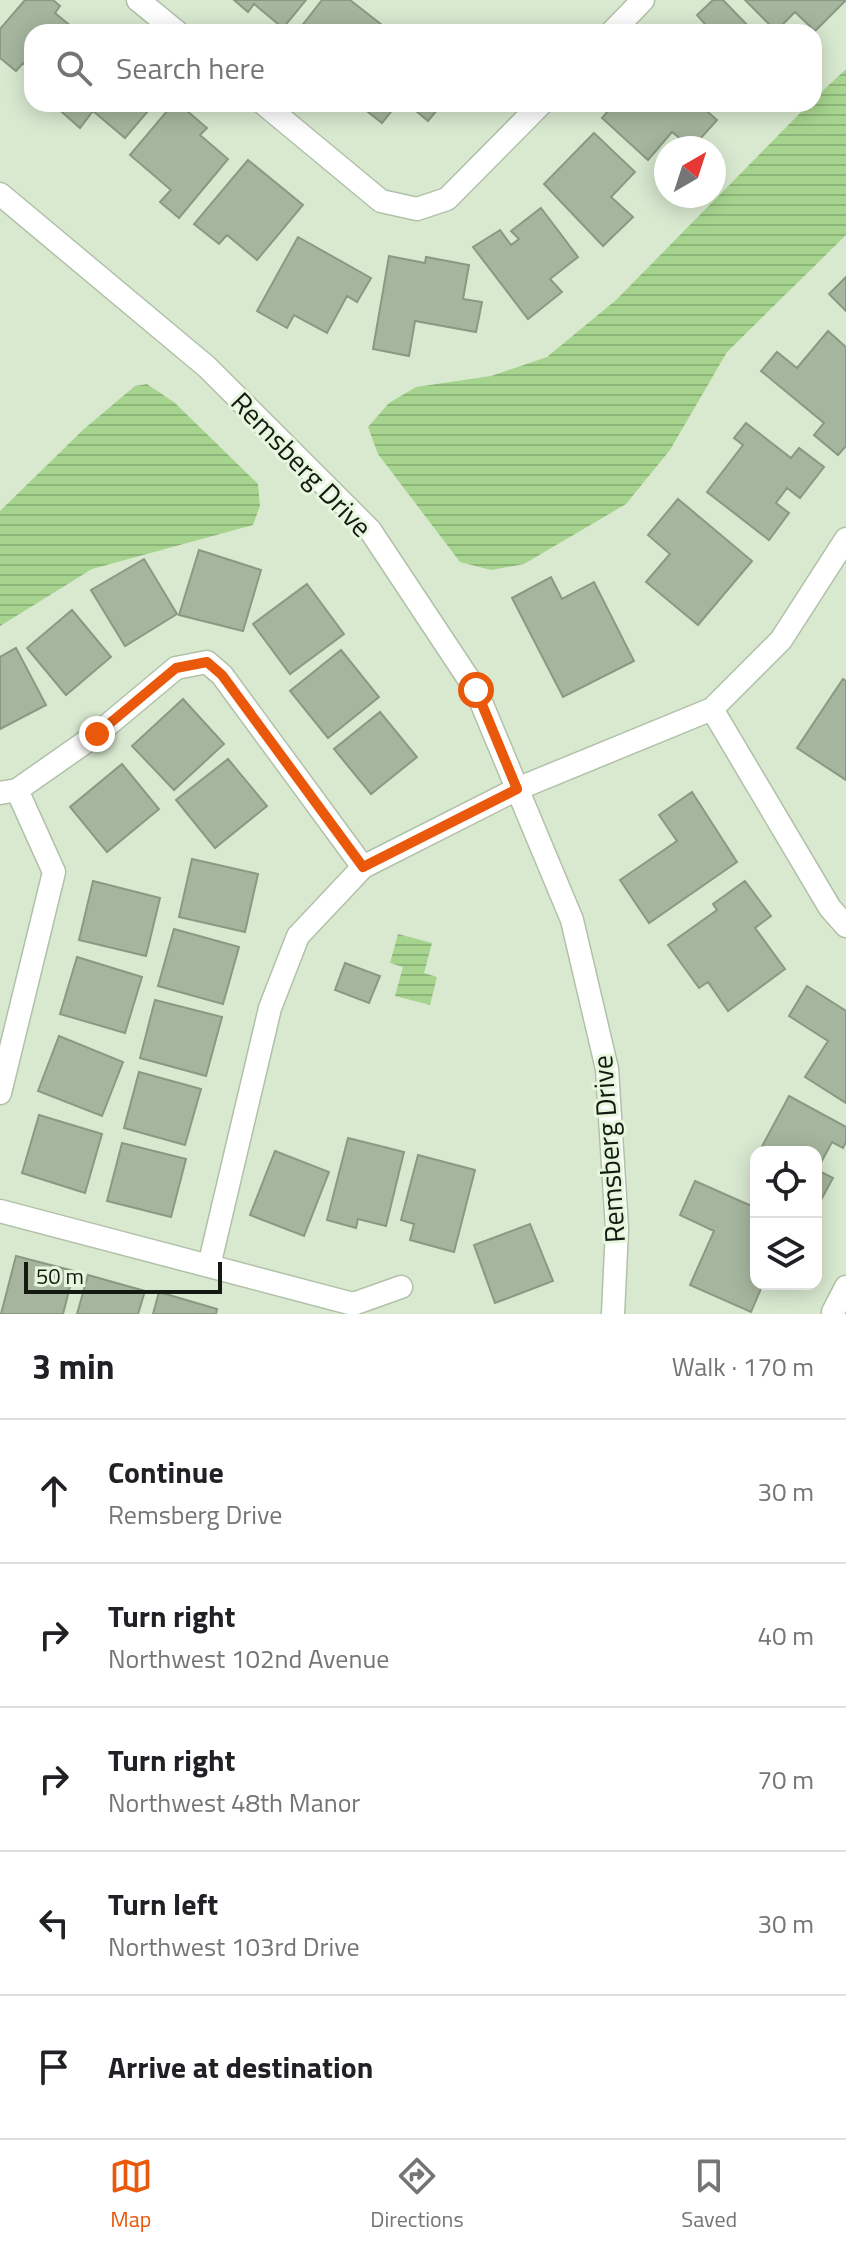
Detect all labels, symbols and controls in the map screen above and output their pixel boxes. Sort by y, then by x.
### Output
search box [24,24,822,112]
text: Search here [116,45,265,91]
icon: search [52,46,96,90]
north arrow [654,136,726,208]
street label: Remsberg Drive [221,382,383,546]
route start [458,672,494,708]
route end [79,716,115,752]
street label: Remsberg Drive [580,1054,636,1244]
map controls [750,1146,822,1290]
button: locate [750,1146,822,1218]
button: layers [750,1218,822,1290]
scale bar [24,1258,222,1294]
text: 50 m [36,1259,84,1293]
text: 3 min [32,1340,115,1392]
text: Walk · 170 m [672,1347,814,1386]
text: Continue [108,1449,224,1495]
icon: ahead [32,1469,76,1513]
text: 30 m [757,1472,814,1511]
text: Remsberg Drive [108,1495,282,1534]
text: Turn right [108,1593,236,1639]
icon: right [32,1613,76,1657]
text: 40 m [757,1616,814,1655]
text: Northwest 102nd Avenue [108,1639,389,1678]
text: Turn right [108,1737,236,1783]
icon: right [32,1757,76,1801]
text: 70 m [757,1760,814,1799]
text: Northwest 48th Manor [108,1783,360,1822]
text: Turn left [108,1881,218,1927]
icon: left [32,1901,76,1945]
text: 30 m [757,1904,814,1943]
text: Northwest 103rd Drive [108,1927,360,1966]
text: Arrive at destination [108,2044,373,2090]
icon: arrive [32,2045,76,2089]
tab: Map [109,2154,153,2236]
tab: Directions [370,2154,464,2236]
tab: Saved [681,2154,737,2236]

